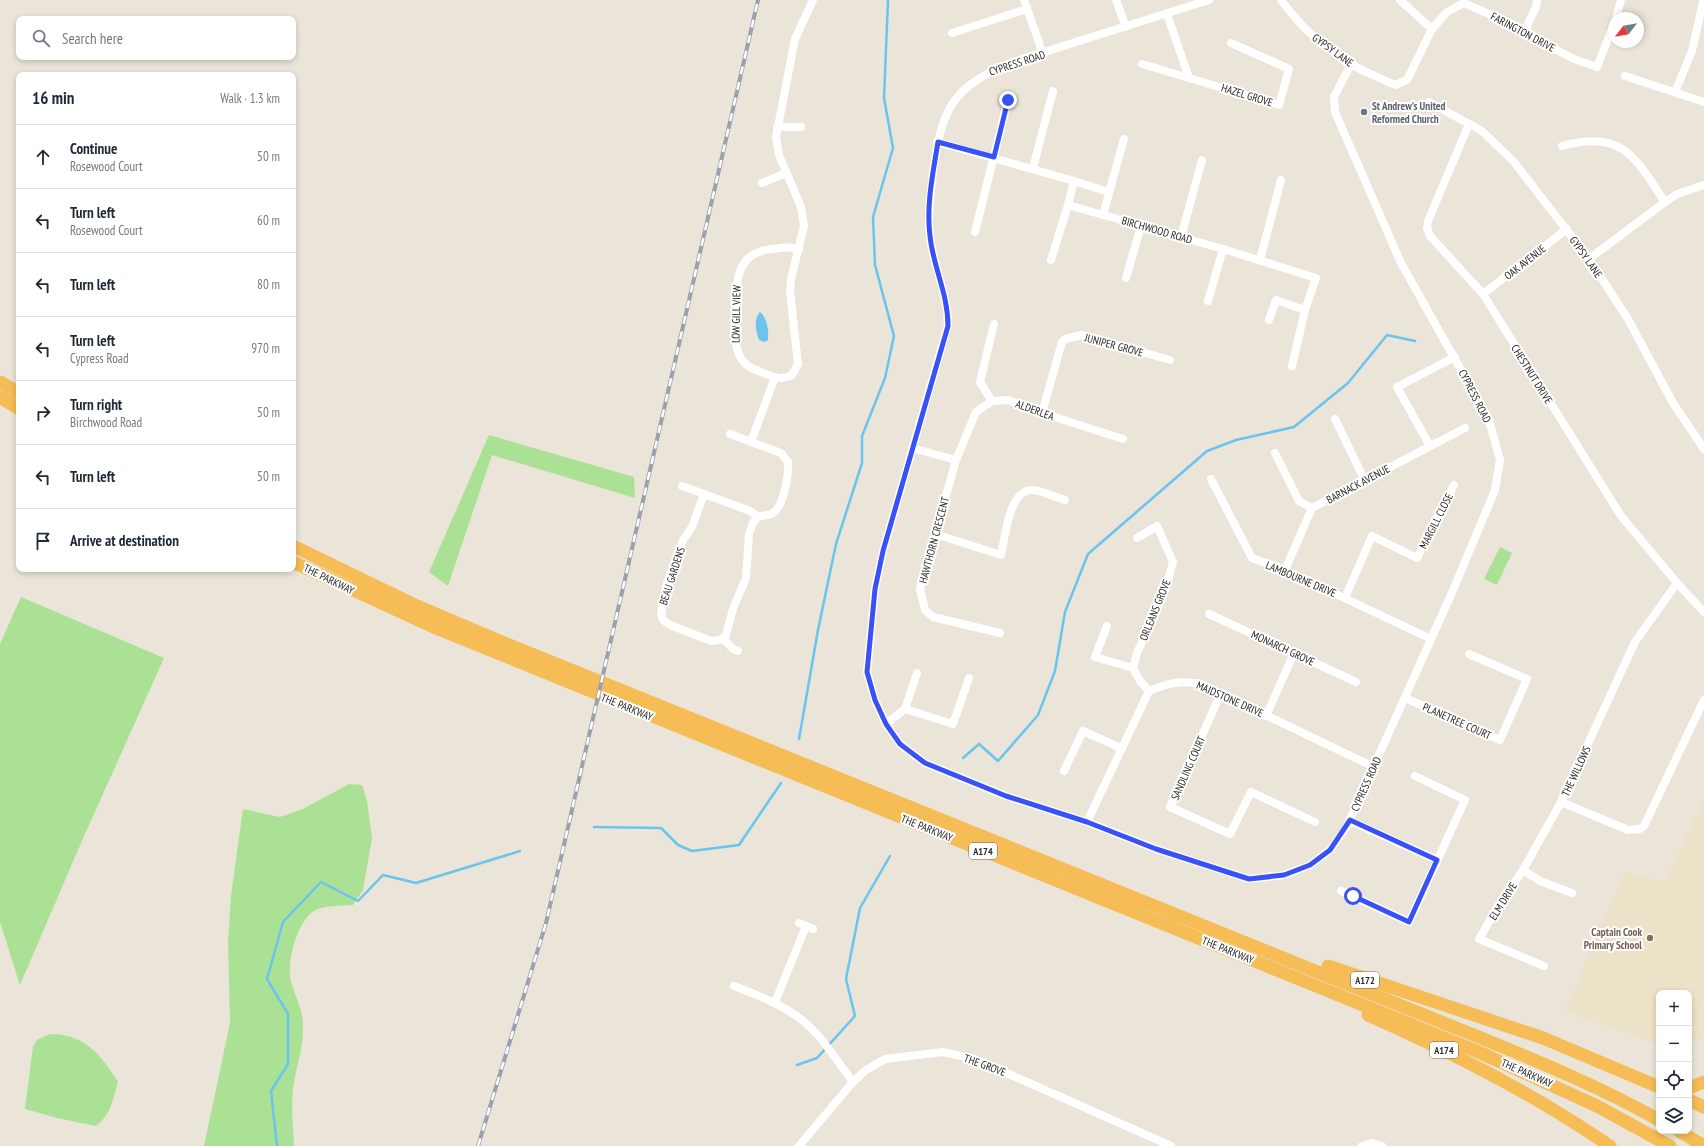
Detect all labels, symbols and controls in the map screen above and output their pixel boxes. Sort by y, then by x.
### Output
street label: FARINGTON DRIVE [1488,9,1558,55]
north arrow [1608,12,1644,48]
search box [16,16,296,60]
icon: search [30,27,52,49]
text: Search here [62,29,123,48]
street label: GYPSY LANE [1310,30,1357,70]
street label: CYPRESS ROAD [987,47,1047,79]
street label: HAZEL GROVE [1220,81,1275,110]
text: 16 min [32,87,74,109]
text: Walk · 1.3 km [220,90,280,107]
route end [999,91,1017,109]
place label: St Andrew's United Reformed Church [1372,99,1446,126]
marker: St Andrew's United Reformed Church [1359,107,1369,117]
text: Continue [70,139,117,158]
icon: ahead [32,146,54,168]
text: 50 m [257,148,280,165]
text: Rosewood Court [70,158,142,175]
text: Turn left [70,203,115,222]
icon: left [32,210,54,232]
text: 60 m [257,212,280,229]
street label: BIRCHWOOD ROAD [1120,213,1194,247]
text: Rosewood Court [70,222,142,239]
street label: GYPSY LANE [1567,233,1606,281]
street label: OAK AVENUE [1501,241,1549,283]
icon: left [32,274,54,296]
text: Turn left [70,275,115,294]
text: 80 m [257,276,280,293]
street label: LOW GILL VIEW [728,284,744,343]
street label: JUNIPER GROVE [1082,330,1145,360]
text: Turn left [70,331,115,350]
icon: left [32,338,54,360]
text: 970 m [251,340,280,357]
street label: CHESTNUT DRIVE [1508,342,1556,406]
text: Cypress Road [70,350,129,367]
street label: CYPRESS ROAD [1456,367,1495,425]
text: Turn right [70,395,122,414]
street label: ALDERLEA [1014,397,1057,424]
icon: right [32,402,54,424]
text: 50 m [257,404,280,421]
text: Birchwood Road [70,414,142,431]
street label: BARNACK AVENUE [1324,461,1392,507]
icon: left [32,466,54,488]
text: Turn left [70,467,115,486]
text: 50 m [257,468,280,485]
street label: MARGILL CLOSE [1416,491,1456,551]
street label: HAWTHORN CRESCENT [916,495,952,585]
icon: arrive [32,530,54,552]
text: Arrive at destination [70,531,179,550]
street label: BEAU GARDENS [656,545,688,607]
street label: LAMBOURNE DRIVE [1264,558,1339,600]
street label: THE PARKWAY [301,561,357,597]
street label: ORLEANS GROVE [1136,577,1174,643]
street label: MONARCH GROVE [1249,627,1317,669]
street label: MAIDSTONE DRIVE [1194,678,1266,720]
street label: THE PARKWAY [599,690,655,724]
street label: PLANETREE COURT [1421,700,1494,742]
street label: SANDLING COURT [1168,734,1208,802]
street label: THE WILLOWS [1558,743,1594,798]
street label: CYPRESS ROAD [1348,754,1384,813]
street label: THE PARKWAY [899,811,955,845]
road number: A174 [969,843,997,859]
street label: ELM DRIVE [1486,879,1520,923]
route start [1344,887,1362,905]
place label: Captain Cook Primary School [1584,925,1642,952]
street label: THE PARKWAY [1200,933,1256,967]
marker: Captain Cook Primary School [1645,933,1655,943]
road number: A172 [1351,972,1379,988]
map controls [1656,990,1692,1134]
button: + [1656,990,1692,1026]
button: − [1656,1026,1692,1062]
road number: A174 [1430,1042,1458,1058]
street label: THE GROVE [962,1051,1008,1079]
street label: THE PARKWAY [1499,1055,1555,1091]
button: locate [1656,1062,1692,1098]
button: layers [1656,1098,1692,1134]

